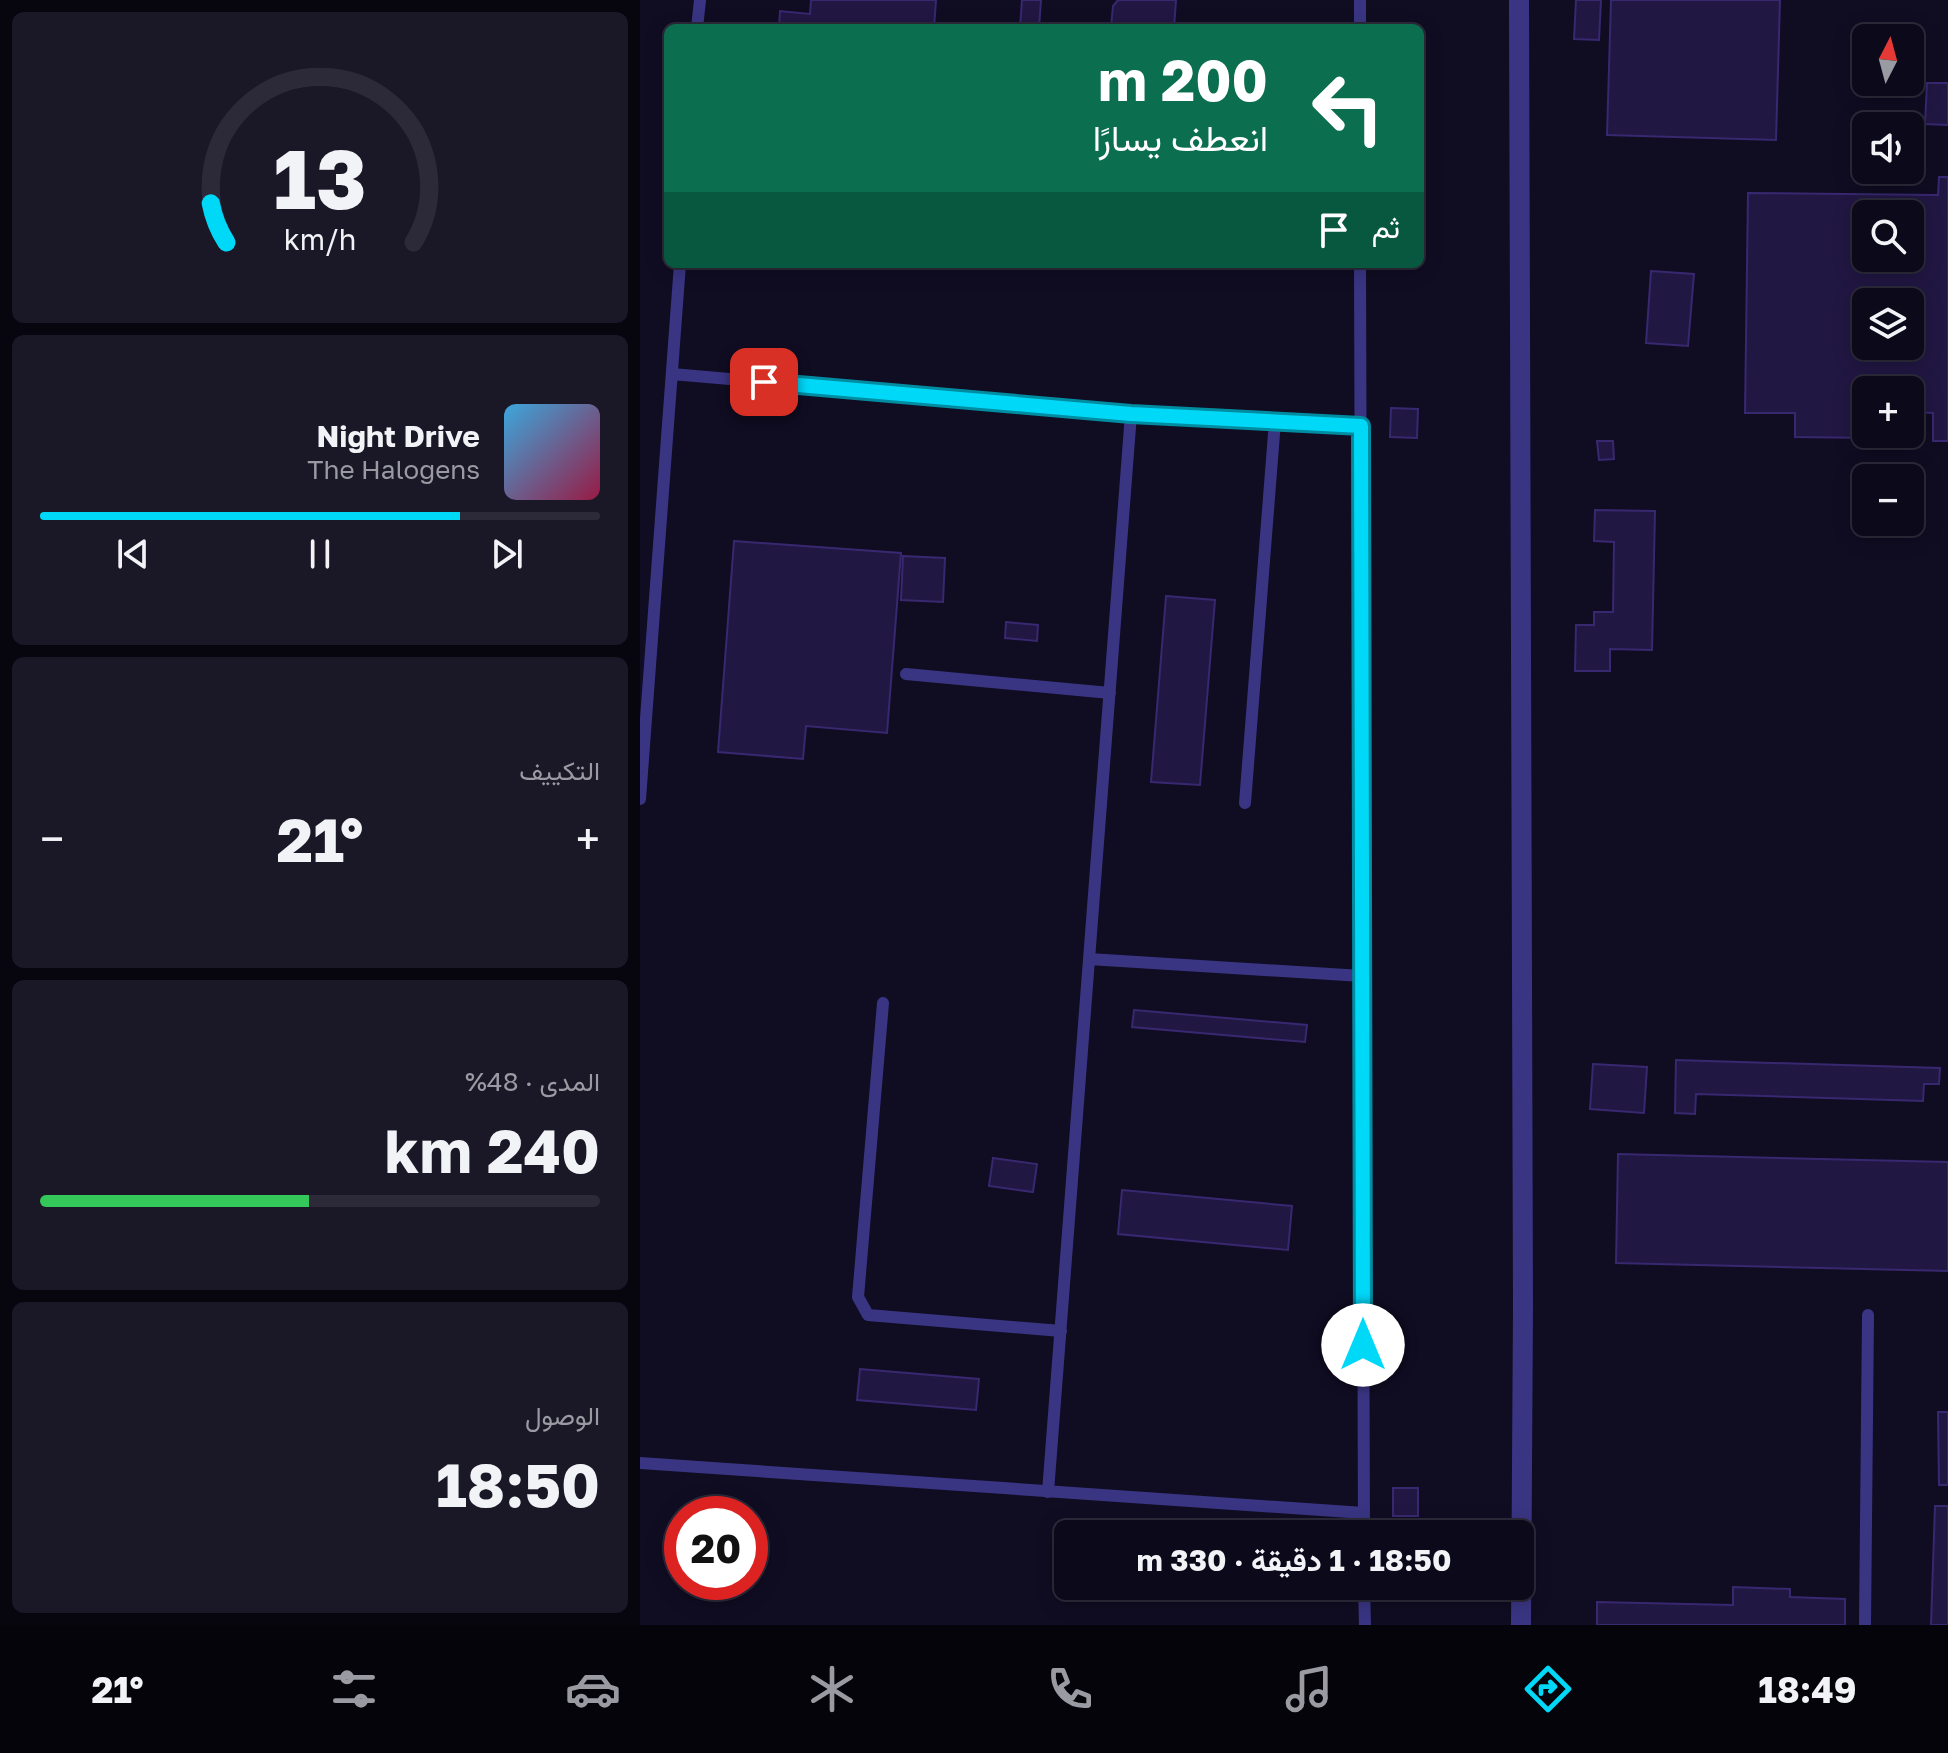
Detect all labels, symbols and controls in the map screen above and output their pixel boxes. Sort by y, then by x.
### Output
north arrow [1852,24,1924,96]
map controls [1852,24,1924,536]
text: 200 m [1098,46,1268,113]
icon: left [1296,56,1400,160]
button: sound [1852,112,1924,184]
text: انعطف يسارًا [1093,116,1268,159]
text: 13 [273,127,367,227]
button: search [1852,200,1924,272]
icon: arrive [1312,208,1356,252]
text: ثم [1372,209,1400,245]
text: km/h [284,222,356,256]
button: layers [1852,288,1924,360]
pin [730,348,798,416]
icon: arrive [742,360,786,404]
button: + [1852,376,1924,448]
text: Night Drive [316,418,480,454]
text: The Halogens [307,454,480,485]
button: − [1852,464,1924,536]
icon: previous [111,532,155,576]
icon: pause [298,532,342,576]
icon: next [485,532,529,576]
text: التكييف [519,755,600,786]
text: 21° [277,803,363,875]
text: − [40,812,64,865]
text: + [576,812,600,865]
text: المدى · 48% [465,1066,600,1097]
text: 240 km [385,1114,600,1186]
position arrow [1321,1303,1405,1387]
text: الوصول [525,1400,600,1431]
text: 18:50 [436,1448,600,1520]
speed limit sign: 20 [664,1496,768,1600]
text: 18:50 · 1 دقيقة · 330 m [1137,1542,1451,1578]
icon: filters [326,1661,382,1717]
icon: car [565,1661,621,1717]
icon: climate [804,1661,860,1717]
icon: phone [1042,1661,1098,1717]
icon: music [1281,1661,1337,1717]
icon: directions [1520,1661,1576,1717]
text: 21° [91,1668,144,1711]
text: 18:49 [1758,1668,1857,1711]

